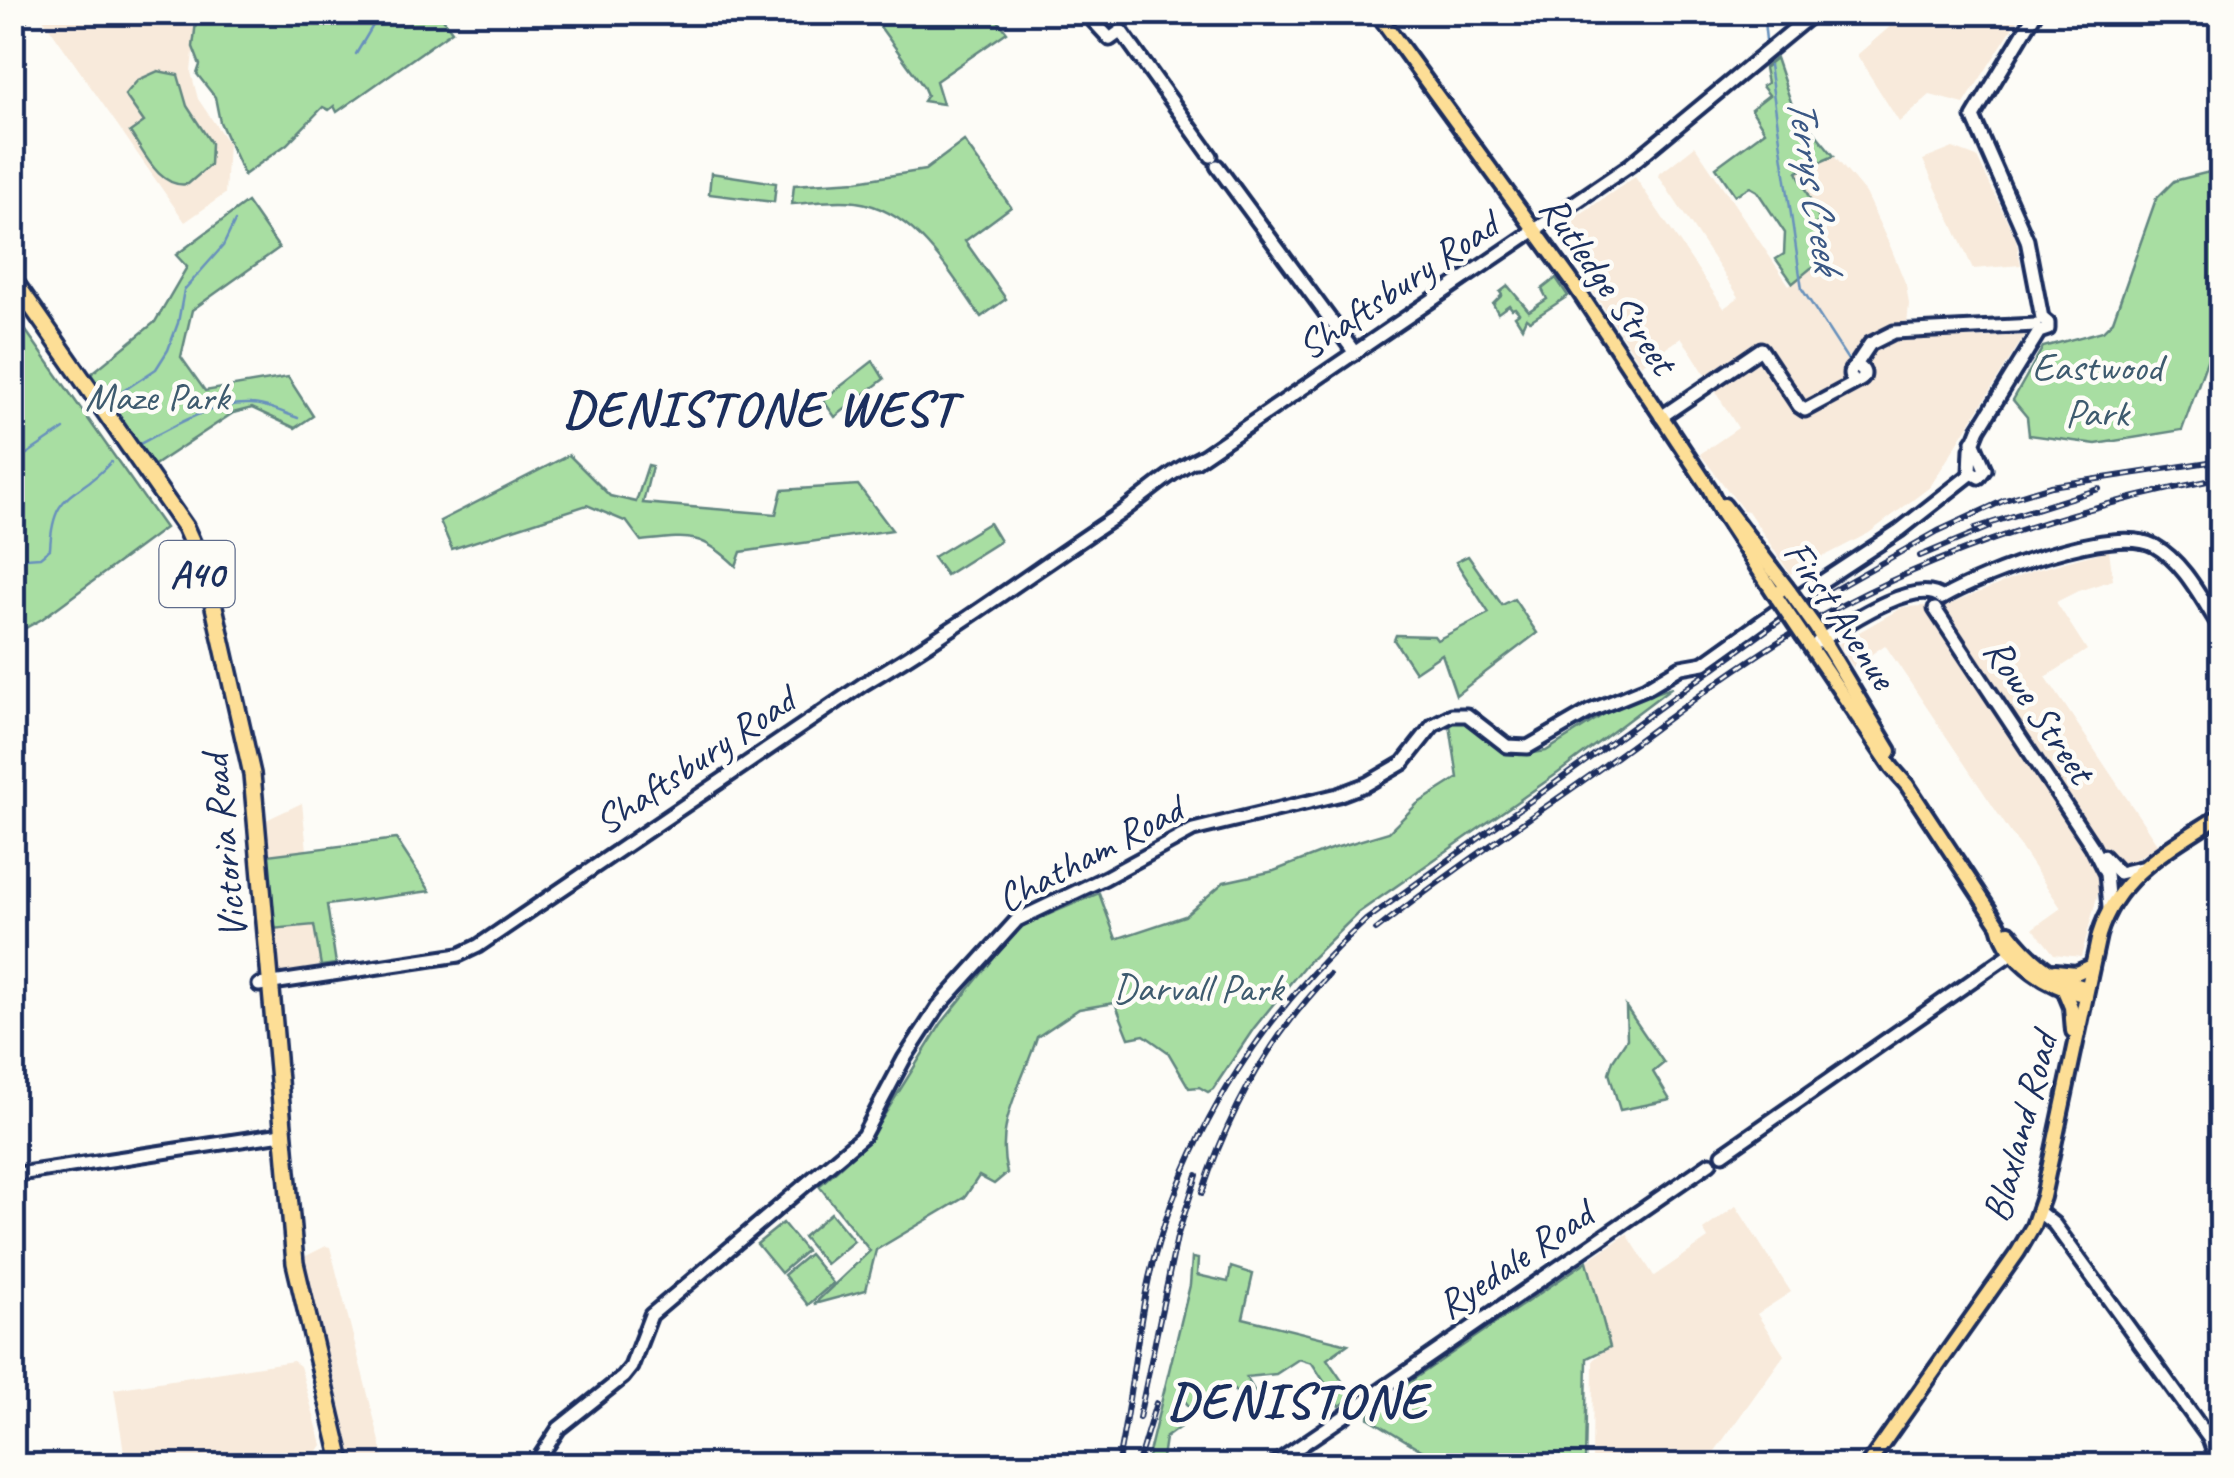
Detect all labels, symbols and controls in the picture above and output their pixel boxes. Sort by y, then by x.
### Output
water label: Terrys Creek [1775,93,1856,283]
street label: Rutledge Street [1528,185,1690,387]
street label: Shaftsbury Road [1288,197,1512,371]
park label: Eastwood Park [2032,342,2168,438]
park label: Maze Park [85,372,231,422]
district label: DENISTONE WEST [563,377,965,440]
street label: First Avenue [1772,531,1910,701]
road number: A40 [160,541,234,607]
street label: Rowe Street [1972,628,2108,796]
street label: Shaftsbury Road [585,672,809,846]
street label: Victoria Road [189,746,259,942]
street label: Chatham Road [988,781,1196,924]
park label: Darvall Park [1113,963,1285,1013]
street label: Blaxland Road [1971,1022,2071,1227]
street label: Ryedale Road [1427,1186,1607,1330]
district label: DENISTONE [1168,1369,1432,1432]

